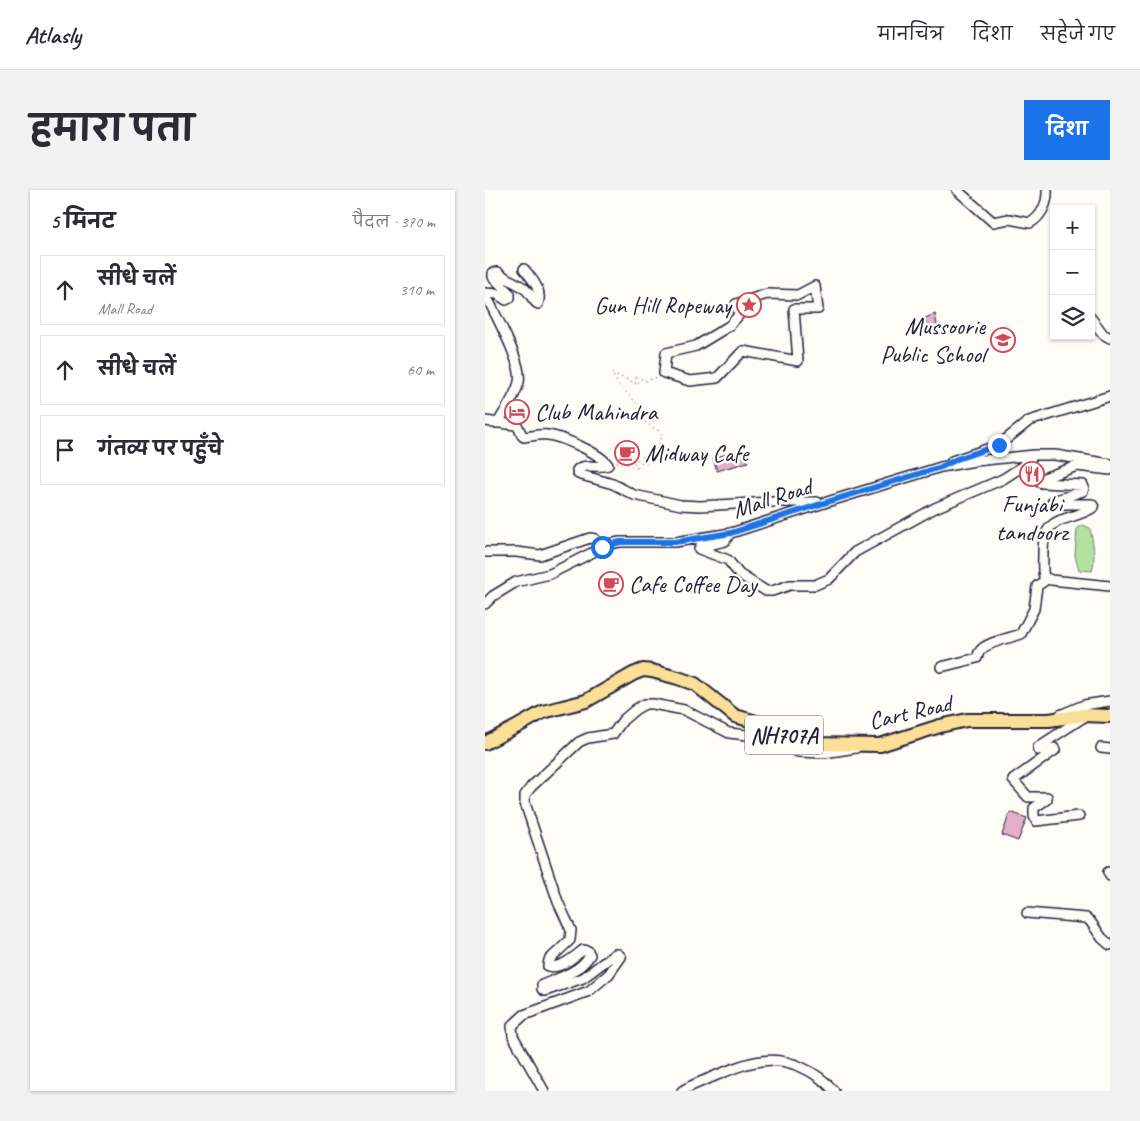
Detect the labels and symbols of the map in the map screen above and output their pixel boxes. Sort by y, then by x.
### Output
place label: Gun Hill Ropeway [595,290,733,320]
place icon: Gun Hill Ropeway [736,292,762,318]
place label: Mussoorie Public School [881,311,989,369]
school or university icon: Mussoorie Public School [990,327,1016,353]
place label: Club Mahindra [535,397,659,427]
hotel icon: Club Mahindra [504,399,530,425]
route end [988,434,1011,457]
place label: Midway Cafe [645,438,751,468]
cafe icon: Midway Cafe [614,440,640,466]
restaurant icon: Funjabi tandoorz [1019,461,1045,487]
street label: Mall Road [729,470,819,525]
place label: Funjabi tandoorz [996,489,1070,547]
route start [591,536,614,559]
place label: Cafe Coffee Day [629,569,759,599]
cafe icon: Cafe Coffee Day [598,571,624,597]
street label: Cart Road [866,687,958,736]
road number: NH707A [745,716,823,754]

